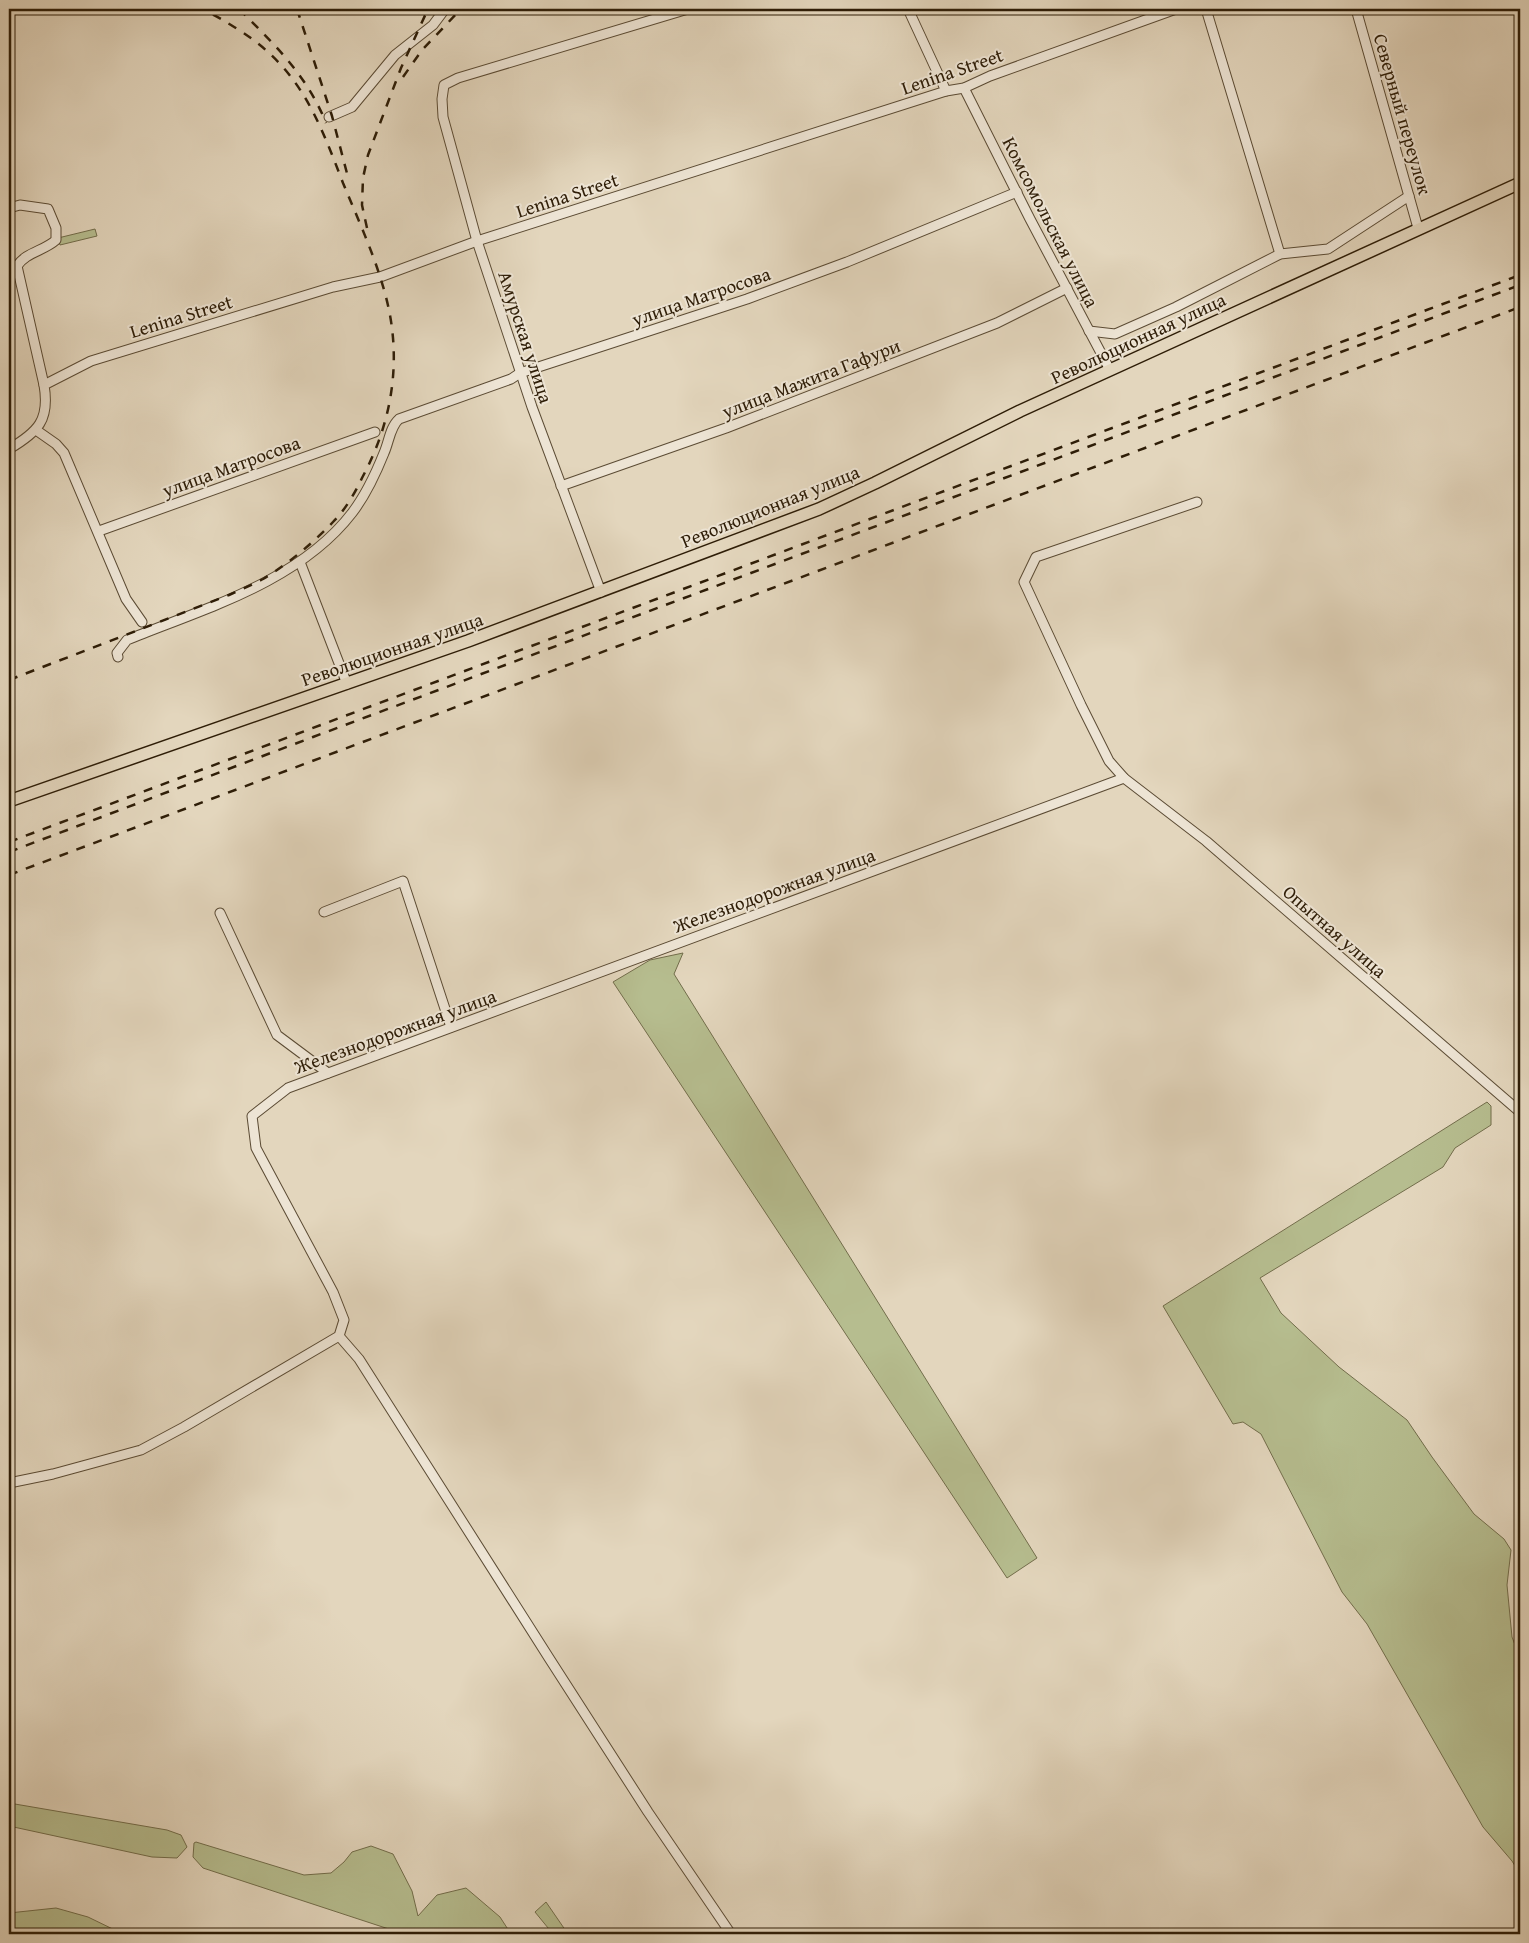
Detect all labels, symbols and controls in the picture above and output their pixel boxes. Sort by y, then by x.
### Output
street label: Северный переулок [1367,30,1439,198]
street label: Lenina Street [897,40,1007,102]
street label: Комсомольская улица [996,132,1106,312]
street label: Lenina Street [512,165,622,225]
street label: улица Матросова [627,259,774,333]
street label: Амурская улица [491,267,561,407]
street label: Революционная улица [1046,285,1230,391]
street label: Lenina Street [126,287,236,345]
street label: улица Мажита Гафури [717,331,904,425]
street label: улица Матросова [157,428,304,504]
street label: Революционная улица [677,457,863,555]
street label: Революционная улица [297,605,487,693]
street label: Железнодорожная улица [668,840,879,940]
street label: Опытная улица [1277,878,1393,984]
street label: Железнодорожная улица [289,981,500,1081]

